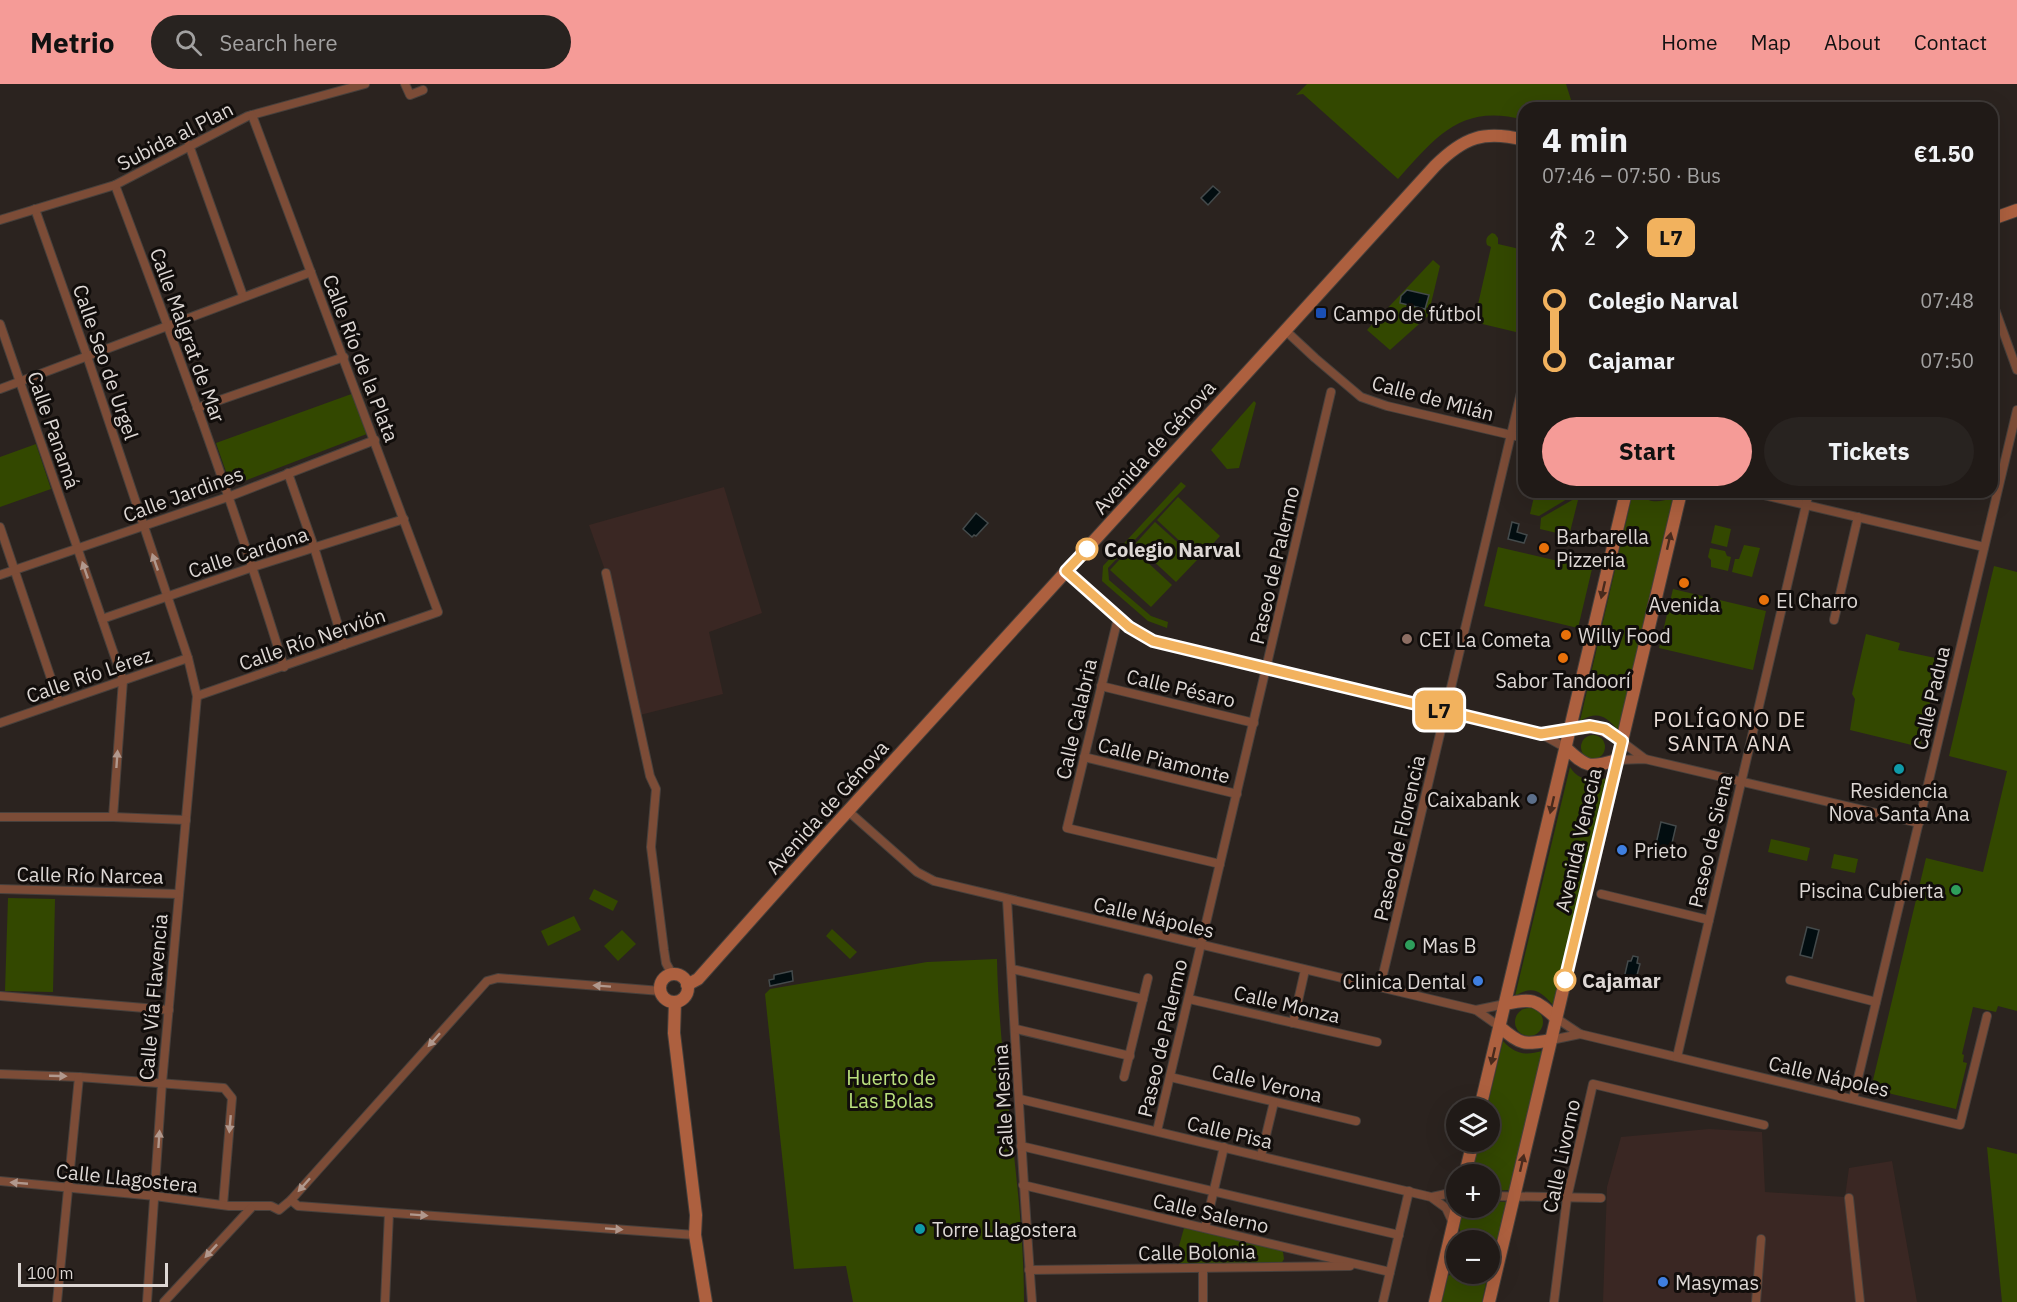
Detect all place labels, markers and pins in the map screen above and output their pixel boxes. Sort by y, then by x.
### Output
place label: Campo de fútbol [1333,300,1481,327]
marker: Campo de fútbol [1314,306,1328,320]
place label: Barbarella Pizzeria [1556,523,1649,573]
place label: Colegio Narval [1104,536,1240,563]
marker: Colegio Narval [1076,538,1098,560]
marker: Barbarella Pizzeria [1537,541,1551,555]
marker: Avenida [1677,576,1691,590]
place label: El Charro [1776,587,1858,614]
place label: Avenida [1648,591,1720,618]
marker: El Charro [1757,593,1771,607]
place label: Willy Food [1578,622,1671,649]
place label: CEI La Cometa [1419,626,1551,653]
marker: Willy Food [1559,628,1573,642]
marker: CEI La Cometa [1400,632,1414,646]
marker: Sabor Tandoorí [1556,651,1570,665]
place label: Sabor Tandoorí [1495,667,1631,694]
marker: Residencia Nova Santa Ana [1892,762,1906,776]
place label: Residencia Nova Santa Ana [1828,777,1970,827]
place label: Caixabank [1427,786,1520,813]
marker: Caixabank [1525,792,1539,806]
place label: Prieto [1634,837,1687,864]
marker: Prieto [1615,843,1629,857]
place label: Piscina Cubierta [1799,877,1944,904]
marker: Piscina Cubierta [1949,883,1963,897]
place label: Mas B [1422,932,1476,959]
marker: Mas B [1403,938,1417,952]
place label: Cajamar [1582,967,1661,994]
place label: Clinica Dental [1342,968,1466,995]
marker: Cajamar [1554,969,1576,991]
marker: Clinica Dental [1471,974,1485,988]
place label: Torre Llagostera [932,1216,1077,1243]
marker: Torre Llagostera [913,1222,927,1236]
place label: Masymas [1675,1269,1759,1296]
marker: Masymas [1656,1275,1670,1289]

